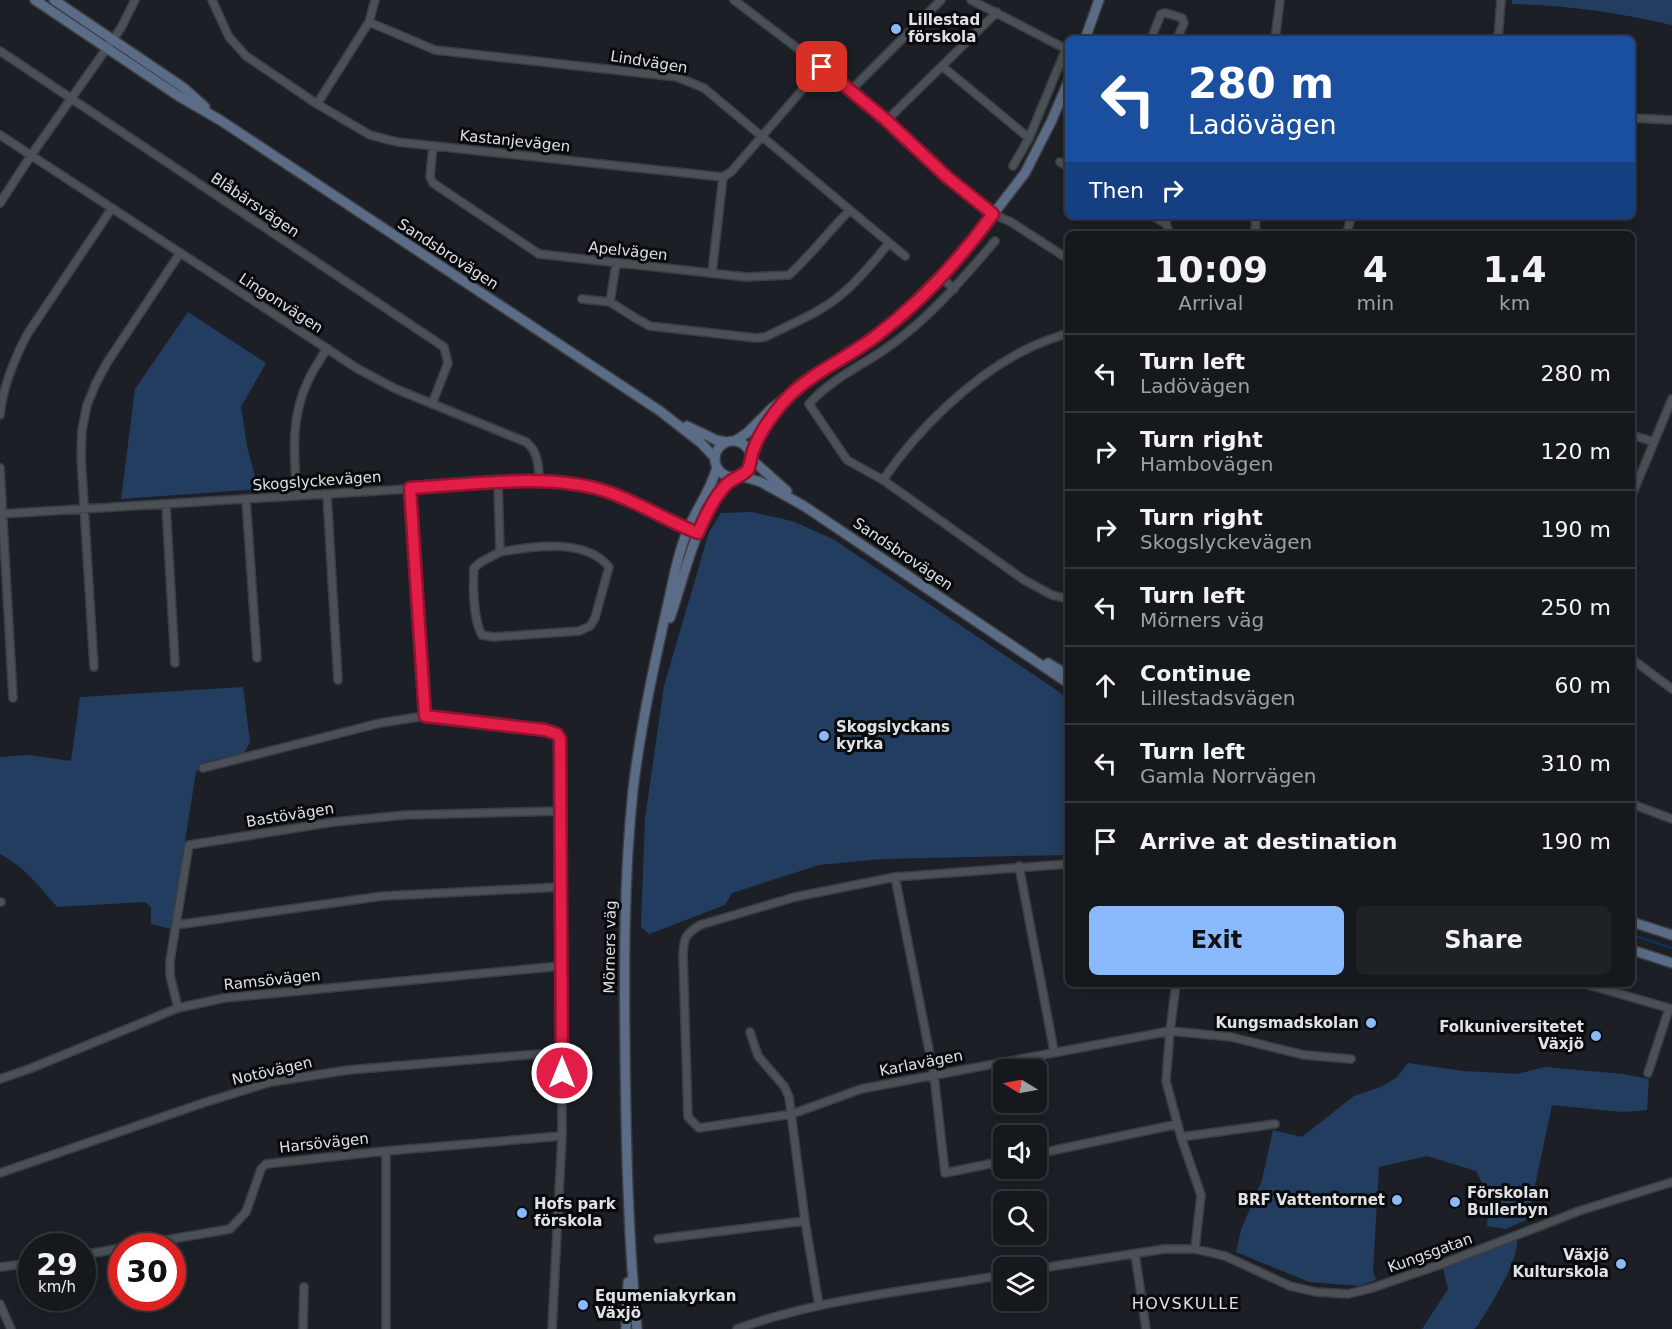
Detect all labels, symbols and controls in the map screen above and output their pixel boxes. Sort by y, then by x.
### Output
place label: Lillestad förskola [908,11,980,46]
marker: Lillestad förskola [889,22,903,36]
pin [796,41,847,92]
street label: Lindvägen [609,47,689,77]
icon: arrive [805,50,838,83]
text: 280 m [1188,59,1334,108]
icon: left [1089,60,1167,138]
text: Ladövägen [1188,109,1337,140]
street label: Kastanjevägen [459,126,571,156]
street label: Blåbärsvägen [207,169,303,241]
icon: right [1156,174,1189,207]
text: Then [1089,178,1144,203]
street label: Sandsbrovägen [394,215,502,293]
street label: Apelvägen [588,238,668,264]
text: 10:09 [1153,249,1268,290]
text: 4 [1363,249,1388,290]
text: 1.4 [1483,249,1547,290]
street label: Lingonvägen [236,269,326,337]
text: Arrival [1178,291,1243,315]
text: min [1357,291,1394,315]
text: km [1499,291,1530,315]
text: Turn left [1140,349,1245,374]
icon: left [1089,357,1122,390]
text: 280 m [1541,361,1611,386]
text: Ladövägen [1140,374,1250,398]
text: Turn right [1140,427,1263,452]
icon: right [1089,435,1122,468]
text: 120 m [1541,439,1611,464]
text: Hambovägen [1140,452,1273,476]
street label: Skogslyckevägen [252,468,382,494]
text: Turn right [1140,505,1263,530]
icon: right [1089,513,1122,546]
street label: Sandsbrovägen [850,514,956,594]
text: 190 m [1541,517,1611,542]
text: Skogslyckevägen [1140,530,1312,554]
text: Turn left [1140,583,1245,608]
icon: left [1089,591,1122,624]
text: 250 m [1541,595,1611,620]
text: Mörners väg [1140,608,1264,632]
text: Continue [1140,661,1251,686]
icon: ahead [1089,669,1122,702]
text: 60 m [1555,673,1611,698]
text: Lillestadsvägen [1140,686,1296,710]
place label: Skogslyckans kyrka [836,718,950,753]
marker: Skogslyckans kyrka [817,729,831,743]
text: Turn left [1140,739,1245,764]
icon: left [1089,747,1122,780]
text: 310 m [1541,751,1611,776]
text: Gamla Norrvägen [1140,764,1316,788]
street label: Bastövägen [245,799,335,831]
icon: arrive [1089,825,1122,858]
text: Arrive at destination [1140,829,1397,854]
text: 190 m [1541,829,1611,854]
street label: Mörners väg [600,900,620,994]
button: Exit [1089,906,1344,975]
button: Share [1356,906,1611,975]
street label: Ramsövägen [223,966,321,994]
place label: Kungsmadskolan [1215,1014,1359,1032]
marker: Kungsmadskolan [1364,1016,1378,1030]
place label: Folkuniversitetet Växjö [1439,1018,1584,1053]
marker: Folkuniversitetet Växjö [1589,1029,1603,1043]
position arrow [530,1041,594,1105]
street label: Karlavägen [878,1046,964,1080]
street label: Notövägen [230,1053,314,1089]
north arrow [993,1059,1047,1113]
map controls [993,1059,1047,1311]
button: sound [993,1125,1047,1179]
street label: Harsövägen [278,1129,370,1157]
place label: Förskolan Bullerbyn [1467,1184,1549,1219]
button: search [993,1191,1047,1245]
place label: BRF Vattentornet [1238,1191,1385,1209]
marker: BRF Vattentornet [1390,1193,1404,1207]
place label: Hofs park förskola [534,1195,617,1230]
marker: Förskolan Bullerbyn [1448,1195,1462,1209]
marker: Hofs park förskola [515,1206,529,1220]
street label: Kungsgatan [1385,1229,1475,1277]
speed limit sign: 30 [108,1233,186,1311]
place label: Växjö Kulturskola [1513,1246,1609,1281]
text: 29 [36,1247,78,1282]
button: layers [993,1257,1047,1311]
marker: Växjö Kulturskola [1614,1257,1628,1271]
text: km/h [38,1278,76,1296]
place label: Equmeniakyrkan Växjö [595,1287,736,1322]
district label: HOVSKULLE [1132,1294,1240,1313]
marker: Equmeniakyrkan Växjö [576,1298,590,1312]

